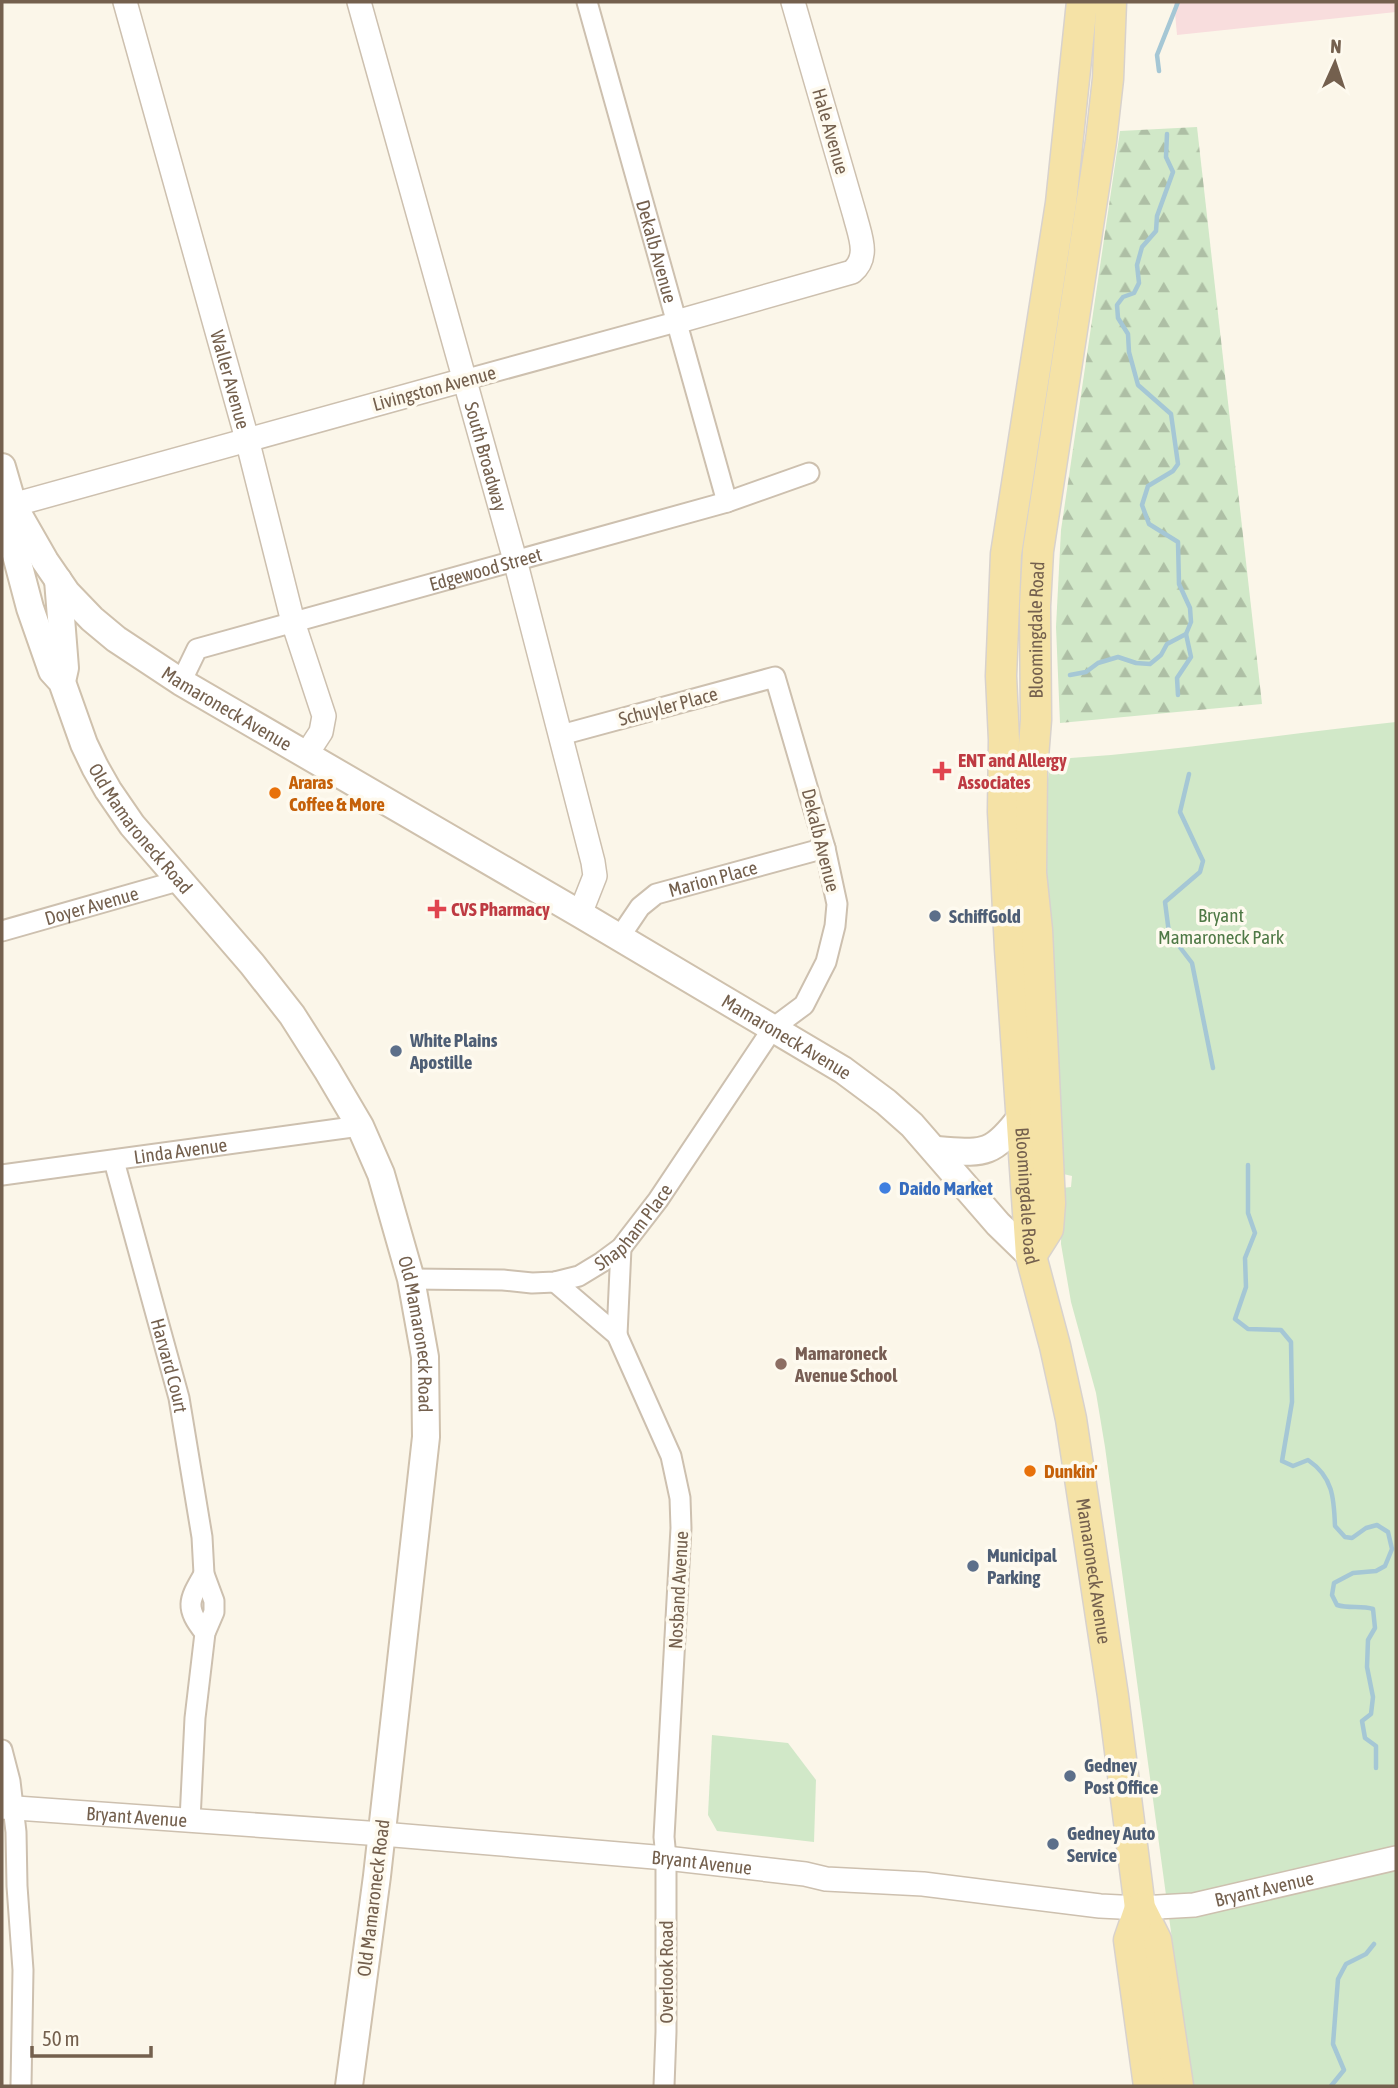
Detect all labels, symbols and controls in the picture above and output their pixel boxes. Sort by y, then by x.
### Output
north arrow [1300,28,1370,98]
text: N [1330,35,1342,57]
street label: Hale Avenue [808,85,854,177]
street label: Dekalb Avenue [632,197,682,305]
street label: Waller Avenue [206,328,255,431]
street label: Livingston Avenue [370,361,498,415]
street label: South Broadway [460,399,512,514]
street label: Edgewood Street [427,543,544,595]
street label: Bloomingdale Road [1024,561,1048,699]
street label: Mamaroneck Avenue [158,661,296,755]
street label: Schuyler Place [616,682,720,730]
place label: ENT and Allergy Associates [957,749,1067,793]
street label: Old Mamaroneck Road [84,759,197,898]
marker: ENT and Allergy Associates [932,761,952,781]
place label: Araras Coffee & More [288,771,385,815]
marker: Araras Coffee & More [267,785,283,801]
street label: Dekalb Avenue [798,786,844,894]
street label: Marion Place [666,856,760,901]
street label: Doyer Avenue [42,882,141,929]
place label: CVS Pharmacy [451,898,550,920]
marker: CVS Pharmacy [429,901,445,917]
park label: Bryant Mamaroneck Park [1158,904,1285,948]
place label: SchiffGold [949,905,1021,927]
marker: SchiffGold [927,908,943,924]
street label: Mamaroneck Avenue [718,990,856,1084]
place label: White Plains Apostille [409,1029,498,1073]
marker: White Plains Apostille [388,1043,404,1059]
street label: Bloomingdale Road [1011,1127,1044,1267]
street label: Linda Avenue [132,1133,228,1168]
place label: Daido Market [899,1177,993,1199]
street label: Shapham Place [590,1180,677,1275]
marker: Daido Market [877,1180,893,1196]
street label: Old Mamaroneck Road [394,1253,437,1413]
street label: Harvard Court [147,1316,192,1414]
place label: Mamaroneck Avenue School [794,1342,898,1386]
marker: Mamaroneck Avenue School [773,1356,789,1372]
place label: Dunkin' [1044,1460,1098,1482]
marker: Dunkin' [1022,1463,1038,1479]
street label: Mamaroneck Avenue [1072,1497,1116,1645]
street label: Nosband Avenue [664,1530,692,1650]
place label: Municipal Parking [987,1544,1058,1588]
marker: Municipal Parking [965,1558,981,1574]
place label: Gedney Post Office [1084,1754,1159,1798]
marker: Gedney Post Office [1062,1768,1078,1784]
street label: Bryant Avenue [85,1802,188,1831]
street label: Old Mamaroneck Road [352,1818,394,1978]
place label: Gedney Auto Service [1067,1822,1155,1866]
marker: Gedney Auto Service [1045,1836,1061,1852]
street label: Bryant Avenue [651,1846,753,1879]
street label: Bryant Avenue [1212,1867,1316,1911]
street label: Overlook Road [655,1921,677,2023]
scale bar [32,2014,150,2058]
text: 50 m [42,2026,80,2050]

